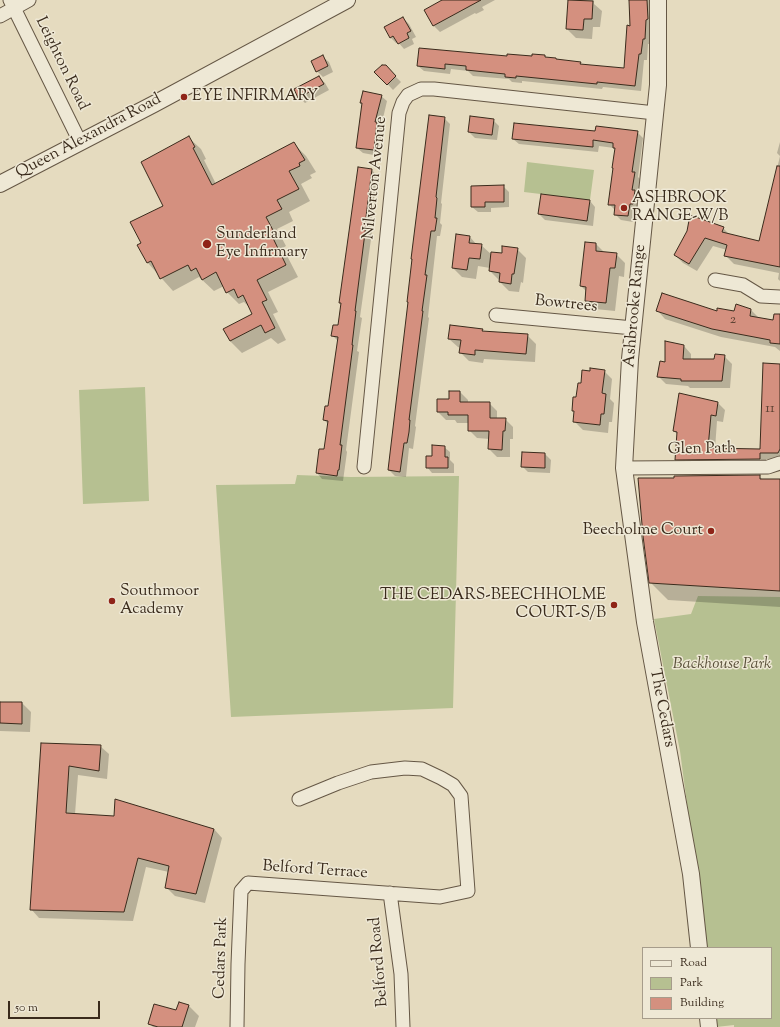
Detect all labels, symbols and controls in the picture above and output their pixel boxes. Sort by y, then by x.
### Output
street label: Leighton Road [30,14,92,114]
place label: EYE INFIRMARY [192,87,318,107]
street label: Queen Alexandra Road [13,90,165,184]
marker: EYE INFIRMARY [179,92,189,102]
street label: Nilverton Avenue [360,116,392,240]
place label: ASHBROOK RANGE-W/B [632,189,728,227]
marker: ASHBROOK RANGE-W/B [619,203,629,213]
place label: Sunderland Eye Infirmary [216,225,308,263]
marker: Sunderland Eye Infirmary [201,238,213,250]
street label: Ashbrooke Range [621,244,651,368]
street label: Bowtrees [534,292,598,318]
house number: 2 [730,313,736,329]
house number: 11 [765,402,775,418]
street label: Glen Path [668,440,736,460]
place label: Beecholme Court [583,521,703,541]
marker: Beecholme Court [706,526,716,536]
place label: Southmoor Academy [120,582,199,620]
place label: THE CEDARS-BEECHHOLME COURT-S/B [380,586,606,624]
marker: Southmoor Academy [107,596,117,606]
marker: THE CEDARS-BEECHHOLME COURT-S/B [609,600,619,610]
park label: Backhouse Park [673,655,771,675]
street label: The Cedars [644,667,678,749]
street label: Belford Terrace [262,858,368,884]
street label: Cedars Park [211,916,233,1000]
street label: Belford Road [367,916,393,1008]
legend [642,947,772,1019]
text: Road [680,954,707,972]
text: Park [680,974,703,992]
scale bar [10,993,102,1019]
text: Building [680,994,724,1012]
text: 50 m [15,999,38,1017]

